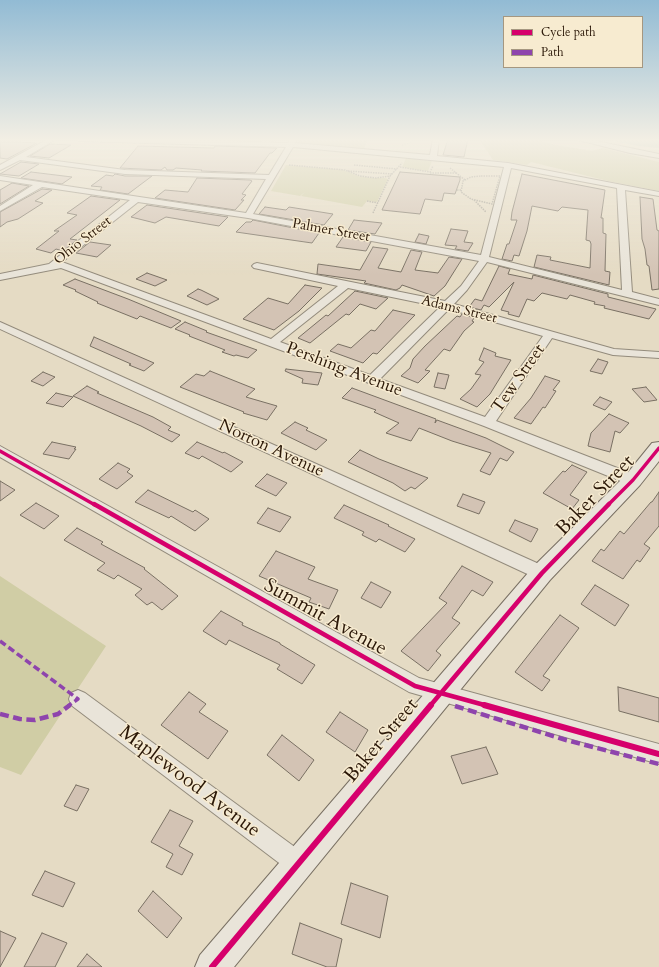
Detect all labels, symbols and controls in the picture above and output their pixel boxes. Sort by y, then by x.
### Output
legend [503,16,643,68]
text: Cycle path [541,24,596,40]
text: Path [541,44,564,60]
street label: Ohio Street [51,213,115,269]
street label: Palmer Street [291,216,371,246]
street label: Adams Street [419,292,499,328]
street label: Pershing Avenue [283,339,405,401]
street label: Tew Street [488,341,550,417]
street label: Norton Avenue [215,416,327,482]
street label: Baker Street [552,451,640,541]
street label: Summit Avenue [259,574,391,662]
street label: Baker Street [340,694,424,788]
street label: Maplewood Avenue [114,721,264,843]

